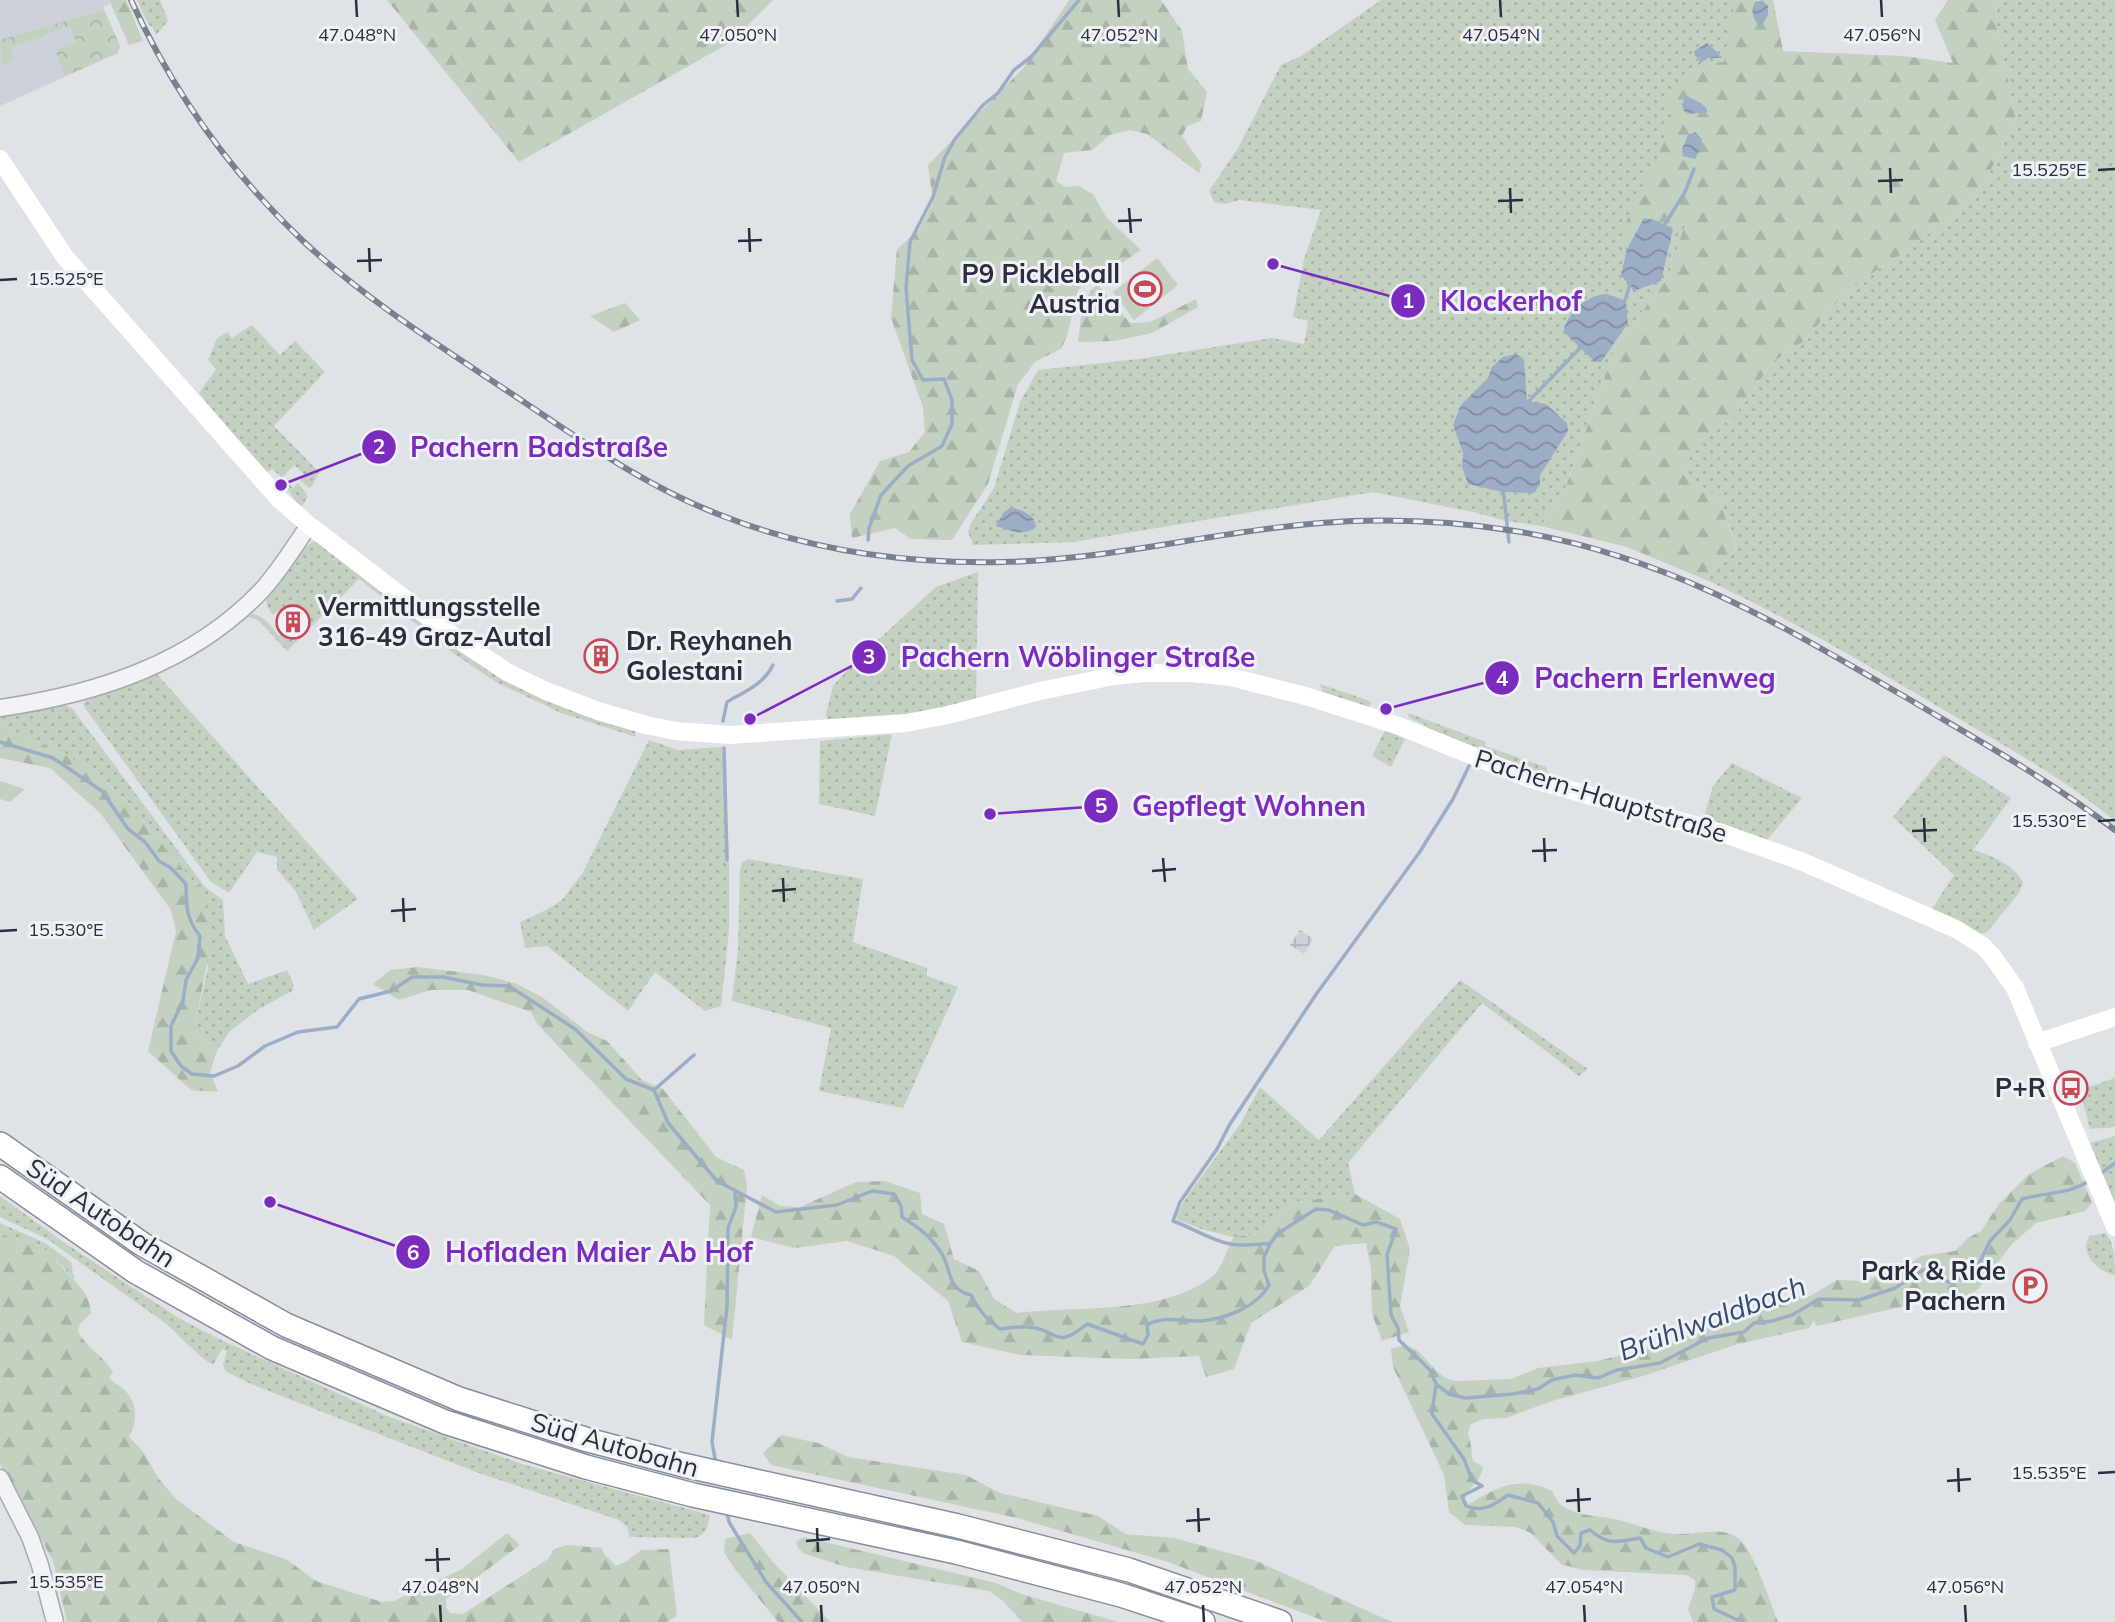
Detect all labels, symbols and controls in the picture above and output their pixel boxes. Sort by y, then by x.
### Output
text: 47.048°N [318,23,396,46]
text: 47.050°N [699,23,777,46]
text: 47.052°N [1080,23,1158,46]
text: 47.054°N [1462,23,1540,46]
text: 47.056°N [1843,23,1921,46]
text: 15.525°E [2011,158,2087,181]
place label: P9 Pickleball Austria [962,257,1120,320]
text: 15.525°E [28,267,104,290]
sports icon: P9 Pickleball Austria [1126,270,1164,308]
callout: Klockerhof [1391,277,1596,326]
text: Klockerhof [1440,283,1583,318]
text: 1 [1402,287,1414,313]
callout: Pachern Badstraße [361,422,683,471]
text: Pachern Badstraße [410,429,668,464]
text: 2 [373,433,385,459]
place label: Vermittlungsstelle 316-49 Graz-Autal [317,590,551,653]
building icon: Vermittlungsstelle 316-49 Graz-Autal [274,603,312,641]
place label: Dr. Reyhaneh Golestani [626,624,792,687]
callout: Pachern Wöblinger Straße [851,632,1269,681]
building icon: Dr. Reyhaneh Golestani [582,637,620,675]
text: Pachern Wöblinger Straße [901,639,1255,674]
text: 3 [863,643,875,669]
callout: Pachern Erlenweg [1485,654,1790,703]
text: Pachern Erlenweg [1534,660,1776,695]
text: 4 [1496,665,1509,691]
street label: Pachern-Hauptstraße [1471,741,1731,850]
callout: Gepflegt Wohnen [1083,781,1380,830]
text: Gepflegt Wohnen [1132,788,1366,823]
text: 5 [1095,792,1107,818]
text: 15.530°E [2011,809,2087,832]
text: 15.530°E [28,918,104,941]
bus stop icon: P+R [2052,1069,2090,1107]
place label: P+R [1995,1071,2046,1104]
street label: Süd Autobahn [20,1150,182,1275]
callout: Hofladen Maier Ab Hof [396,1228,767,1277]
text: Hofladen Maier Ab Hof [445,1234,754,1269]
text: 6 [407,1239,419,1265]
place label: Park & Ride Pachern [1861,1254,2006,1317]
water label: Brühlwaldbach [1613,1267,1810,1368]
parking icon: Park & Ride Pachern [2011,1267,2049,1305]
street label: Süd Autobahn [527,1405,703,1484]
text: 15.535°E [2011,1461,2087,1484]
text: 15.535°E [28,1570,104,1593]
text: 47.048°N [401,1575,479,1598]
text: 47.050°N [782,1575,860,1598]
text: 47.052°N [1164,1575,1242,1598]
text: 47.054°N [1545,1575,1623,1598]
text: 47.056°N [1926,1575,2004,1598]

